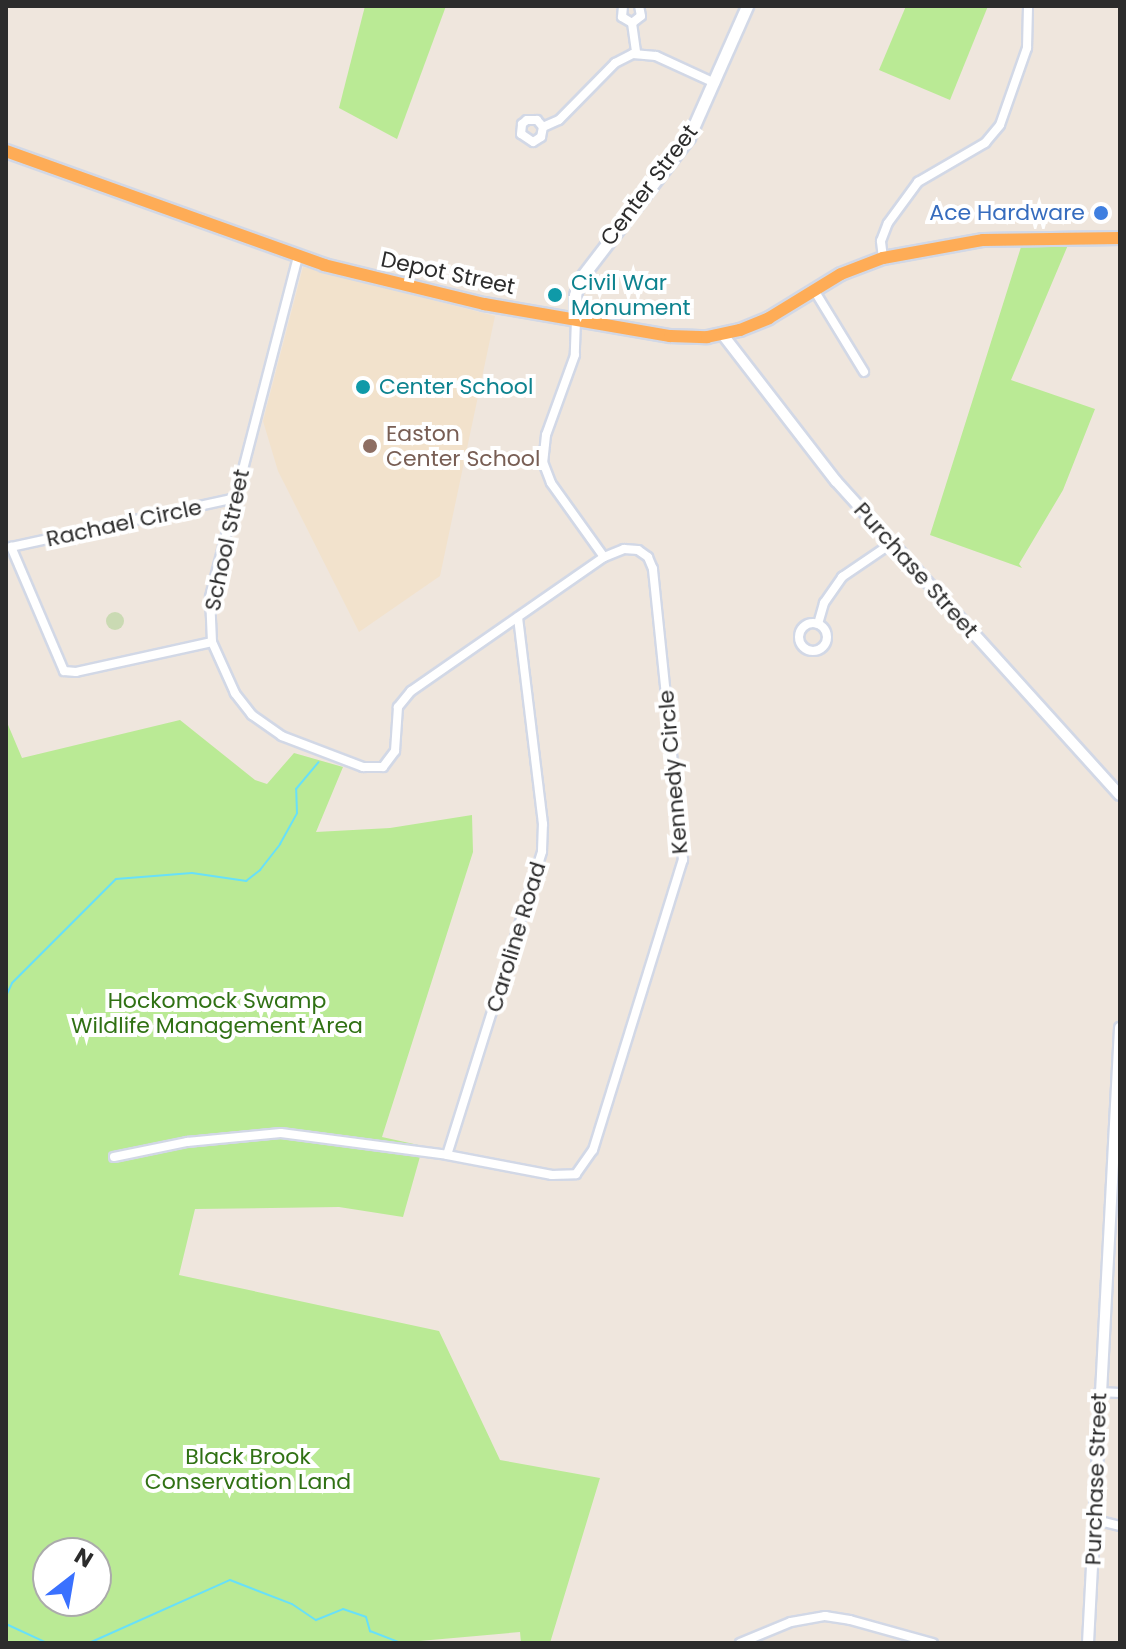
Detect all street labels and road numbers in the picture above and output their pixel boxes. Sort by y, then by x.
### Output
street label: Center Street [595,119,703,251]
street label: Depot Street [379,246,517,300]
street label: School Street [199,467,255,613]
street label: Rachael Circle [44,494,204,552]
street label: Purchase Street [848,497,984,643]
street label: Kennedy Circle [653,689,693,855]
street label: Caroline Road [481,859,551,1015]
street label: Purchase Street [1080,1392,1112,1566]

